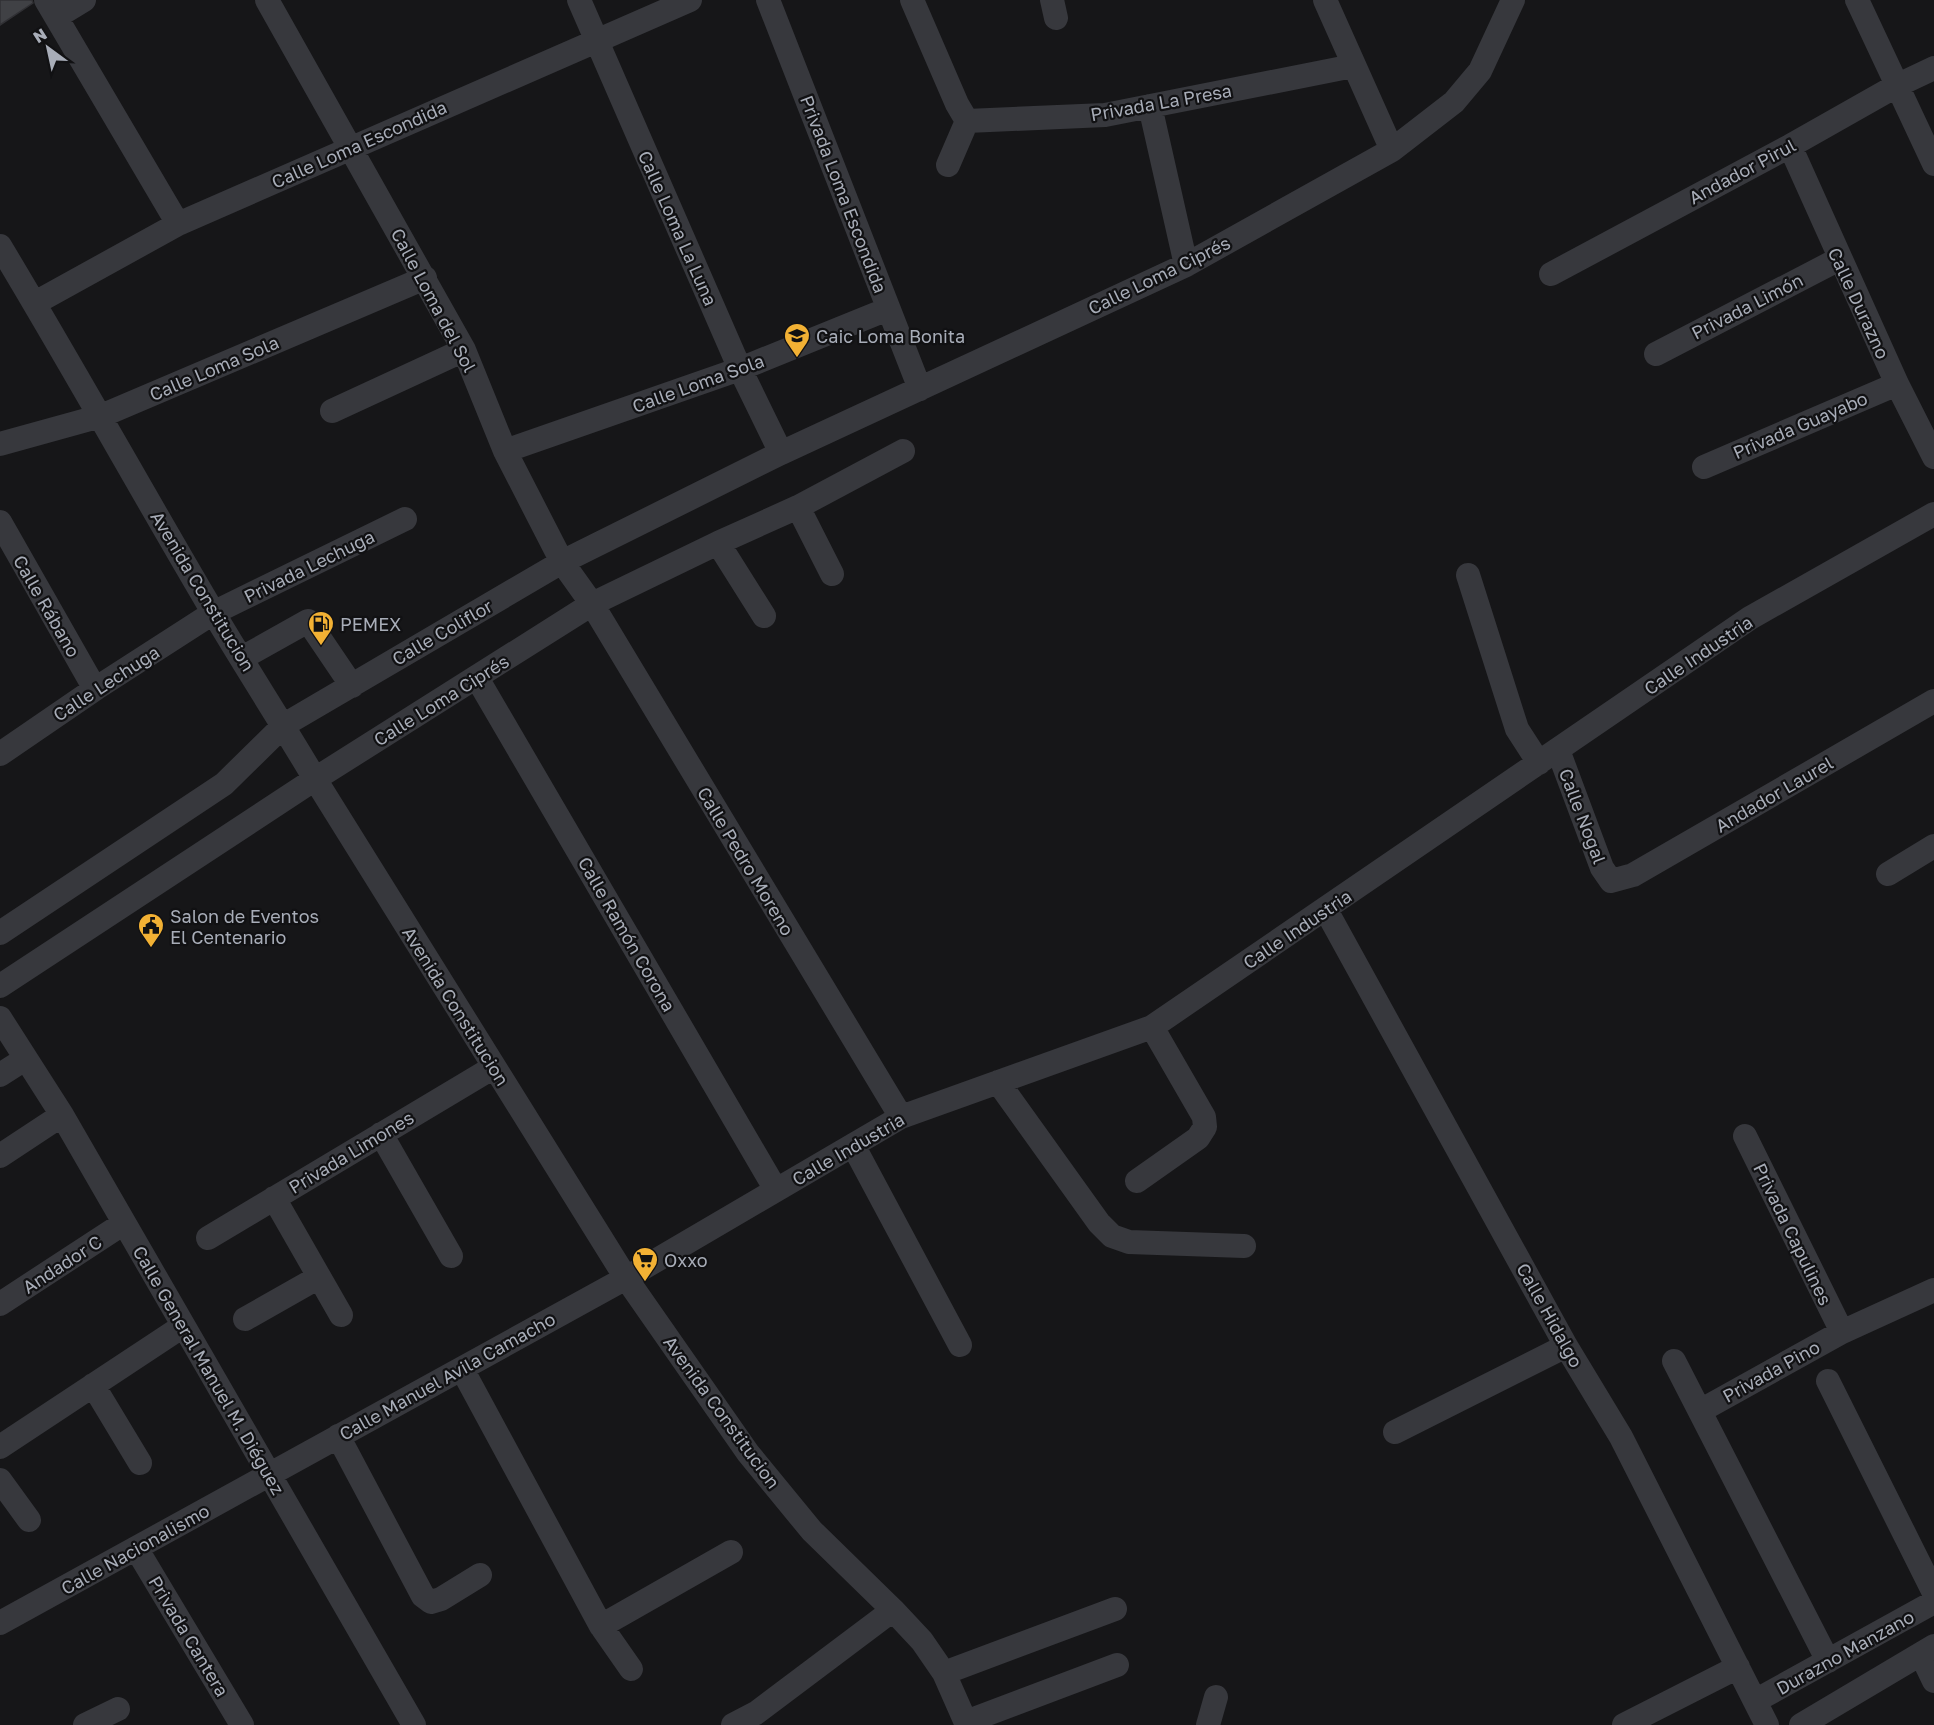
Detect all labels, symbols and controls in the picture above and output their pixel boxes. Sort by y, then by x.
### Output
north arrow [18,18,78,78]
text: N [29,24,50,47]
street label: Privada La Presa [1089,79,1233,125]
street label: Privada Loma Escondida [796,92,892,296]
street label: Calle Loma Escondida [268,95,450,193]
street label: Andador Pirul [1685,133,1799,208]
street label: Calle Loma La Luna [634,147,722,309]
street label: Calle Loma del Sol [387,224,481,376]
street label: Calle Loma Ciprés [1084,231,1234,319]
street label: Calle Durazno [1824,244,1894,362]
street label: Privada Limón [1688,269,1806,343]
school or university icon: Caic Loma Bonita [782,321,812,359]
place label: Caic Loma Bonita [816,325,965,347]
street label: Calle Loma Sola [146,331,282,405]
street label: Calle Loma Sola [629,349,767,417]
street label: Privada Guayabo [1729,387,1871,463]
street label: Avenida Constitucion [146,507,260,675]
street label: Privada Lechuga [240,525,378,607]
street label: Calle Rábano [9,551,85,661]
street label: Calle Coliflor [388,594,496,670]
fuel station icon: PEMEX [306,609,336,647]
street label: Calle Industria [1640,611,1756,699]
place label: PEMEX [340,613,401,635]
street label: Calle Lechuga [49,640,163,726]
street label: Calle Loma Ciprés [369,650,513,750]
street label: Andador Laurel [1711,751,1837,837]
street label: Calle Nogal [1555,765,1611,867]
street label: Calle Pedro Moreno [693,783,799,939]
street label: Calle Ramón Corona [574,853,680,1015]
street label: Calle Industria [1239,885,1355,973]
place label: Salon de Eventos El Centenario [170,905,319,948]
public building icon: Salon de Eventos El Centenario [136,911,166,949]
street label: Avenida Constitucion [398,923,514,1089]
street label: Privada Limones [284,1106,418,1198]
street label: Calle Industria [788,1108,908,1190]
street label: Privada Capulines [1749,1159,1837,1309]
street label: Andador C [18,1230,106,1298]
street label: Calle General Manuel M. Diéguez [129,1242,289,1498]
supermarket icon: Oxxo [630,1245,660,1283]
place label: Oxxo [664,1249,708,1271]
street label: Calle Hidalgo [1512,1259,1588,1371]
street label: Calle Manuel Avila Camacho [335,1307,559,1445]
street label: Avenida Constitucion [659,1331,785,1493]
street label: Privada Pino [1719,1335,1823,1407]
street label: Calle Nacionalismo [57,1499,213,1599]
street label: Privada Cantera [144,1572,234,1700]
street label: Durazno Manzano [1772,1605,1918,1699]

